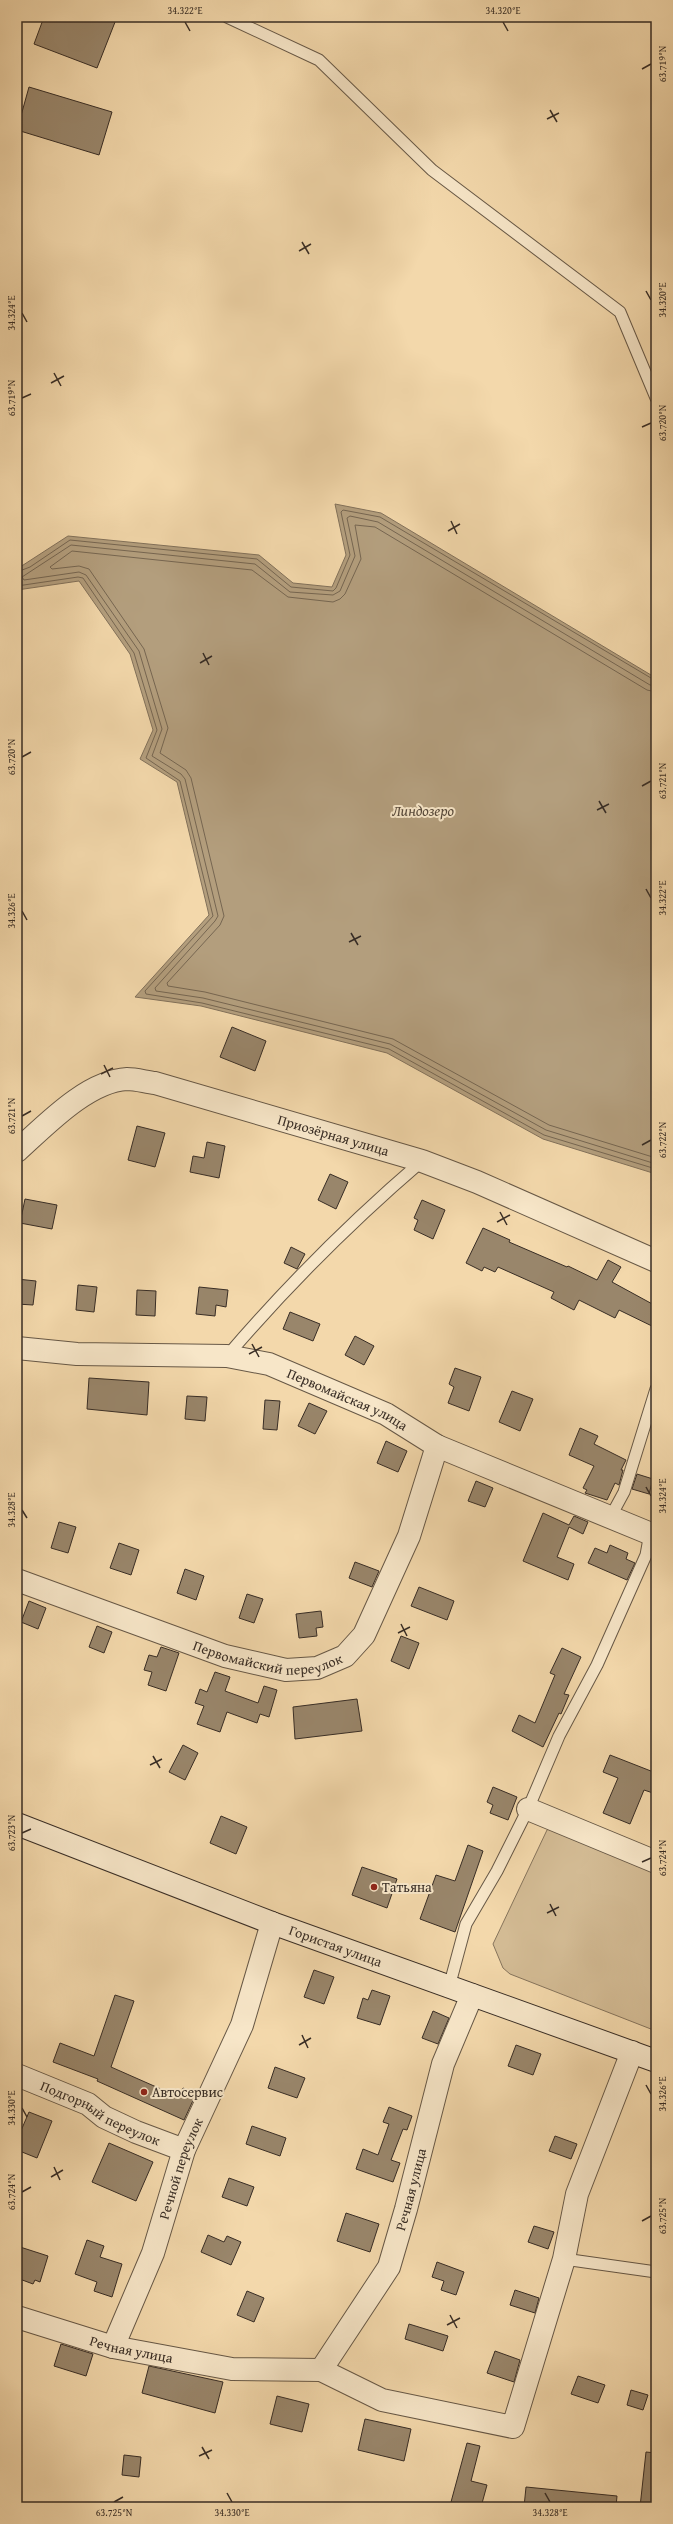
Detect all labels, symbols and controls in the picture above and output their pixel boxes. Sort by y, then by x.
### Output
text: 34.322°E [167,3,203,18]
text: 34.320°E [485,3,521,18]
text: 63.719°N [655,45,670,82]
text: 34.320°E [655,282,670,318]
text: 34.324°E [4,295,19,331]
text: 63.719°N [4,379,19,416]
text: 63.720°N [655,404,670,441]
text: 63.720°N [4,738,19,775]
text: 63.721°N [655,762,670,799]
water label: Линдозеро [392,800,455,821]
text: 34.322°E [655,880,670,916]
text: 34.326°E [4,893,19,929]
text: 63.721°N [4,1097,19,1134]
street label: Приозёрная улица [275,1109,392,1161]
text: 63.722°N [655,1121,670,1158]
street label: Первомайская улица [284,1363,412,1435]
text: 34.324°E [655,1478,670,1514]
text: 34.328°E [4,1492,19,1528]
street label: Первомайский переулок [190,1635,346,1680]
text: 63.723°N [4,1814,19,1851]
text: 63.724°N [655,1839,670,1876]
place label: Татьяна [382,1877,432,1897]
marker: Татьяна [369,1882,379,1892]
street label: Гористая улица [286,1920,385,1972]
street label: Подгорный переулок [37,2076,164,2150]
text: 34.326°E [655,2076,670,2112]
place label: Автосервис [152,2082,223,2102]
marker: Автосервис [139,2087,149,2097]
text: 34.330°E [4,2090,19,2126]
street label: Речной переулок [154,2114,208,2222]
street label: Речная улица [390,2146,431,2233]
text: 63.724°N [4,2173,19,2210]
text: 63.725°N [655,2197,670,2234]
street label: Речная улица [87,2330,175,2368]
text: 63.725°N [96,2505,133,2520]
text: 34.330°E [214,2505,250,2520]
text: 34.328°E [532,2505,568,2520]

